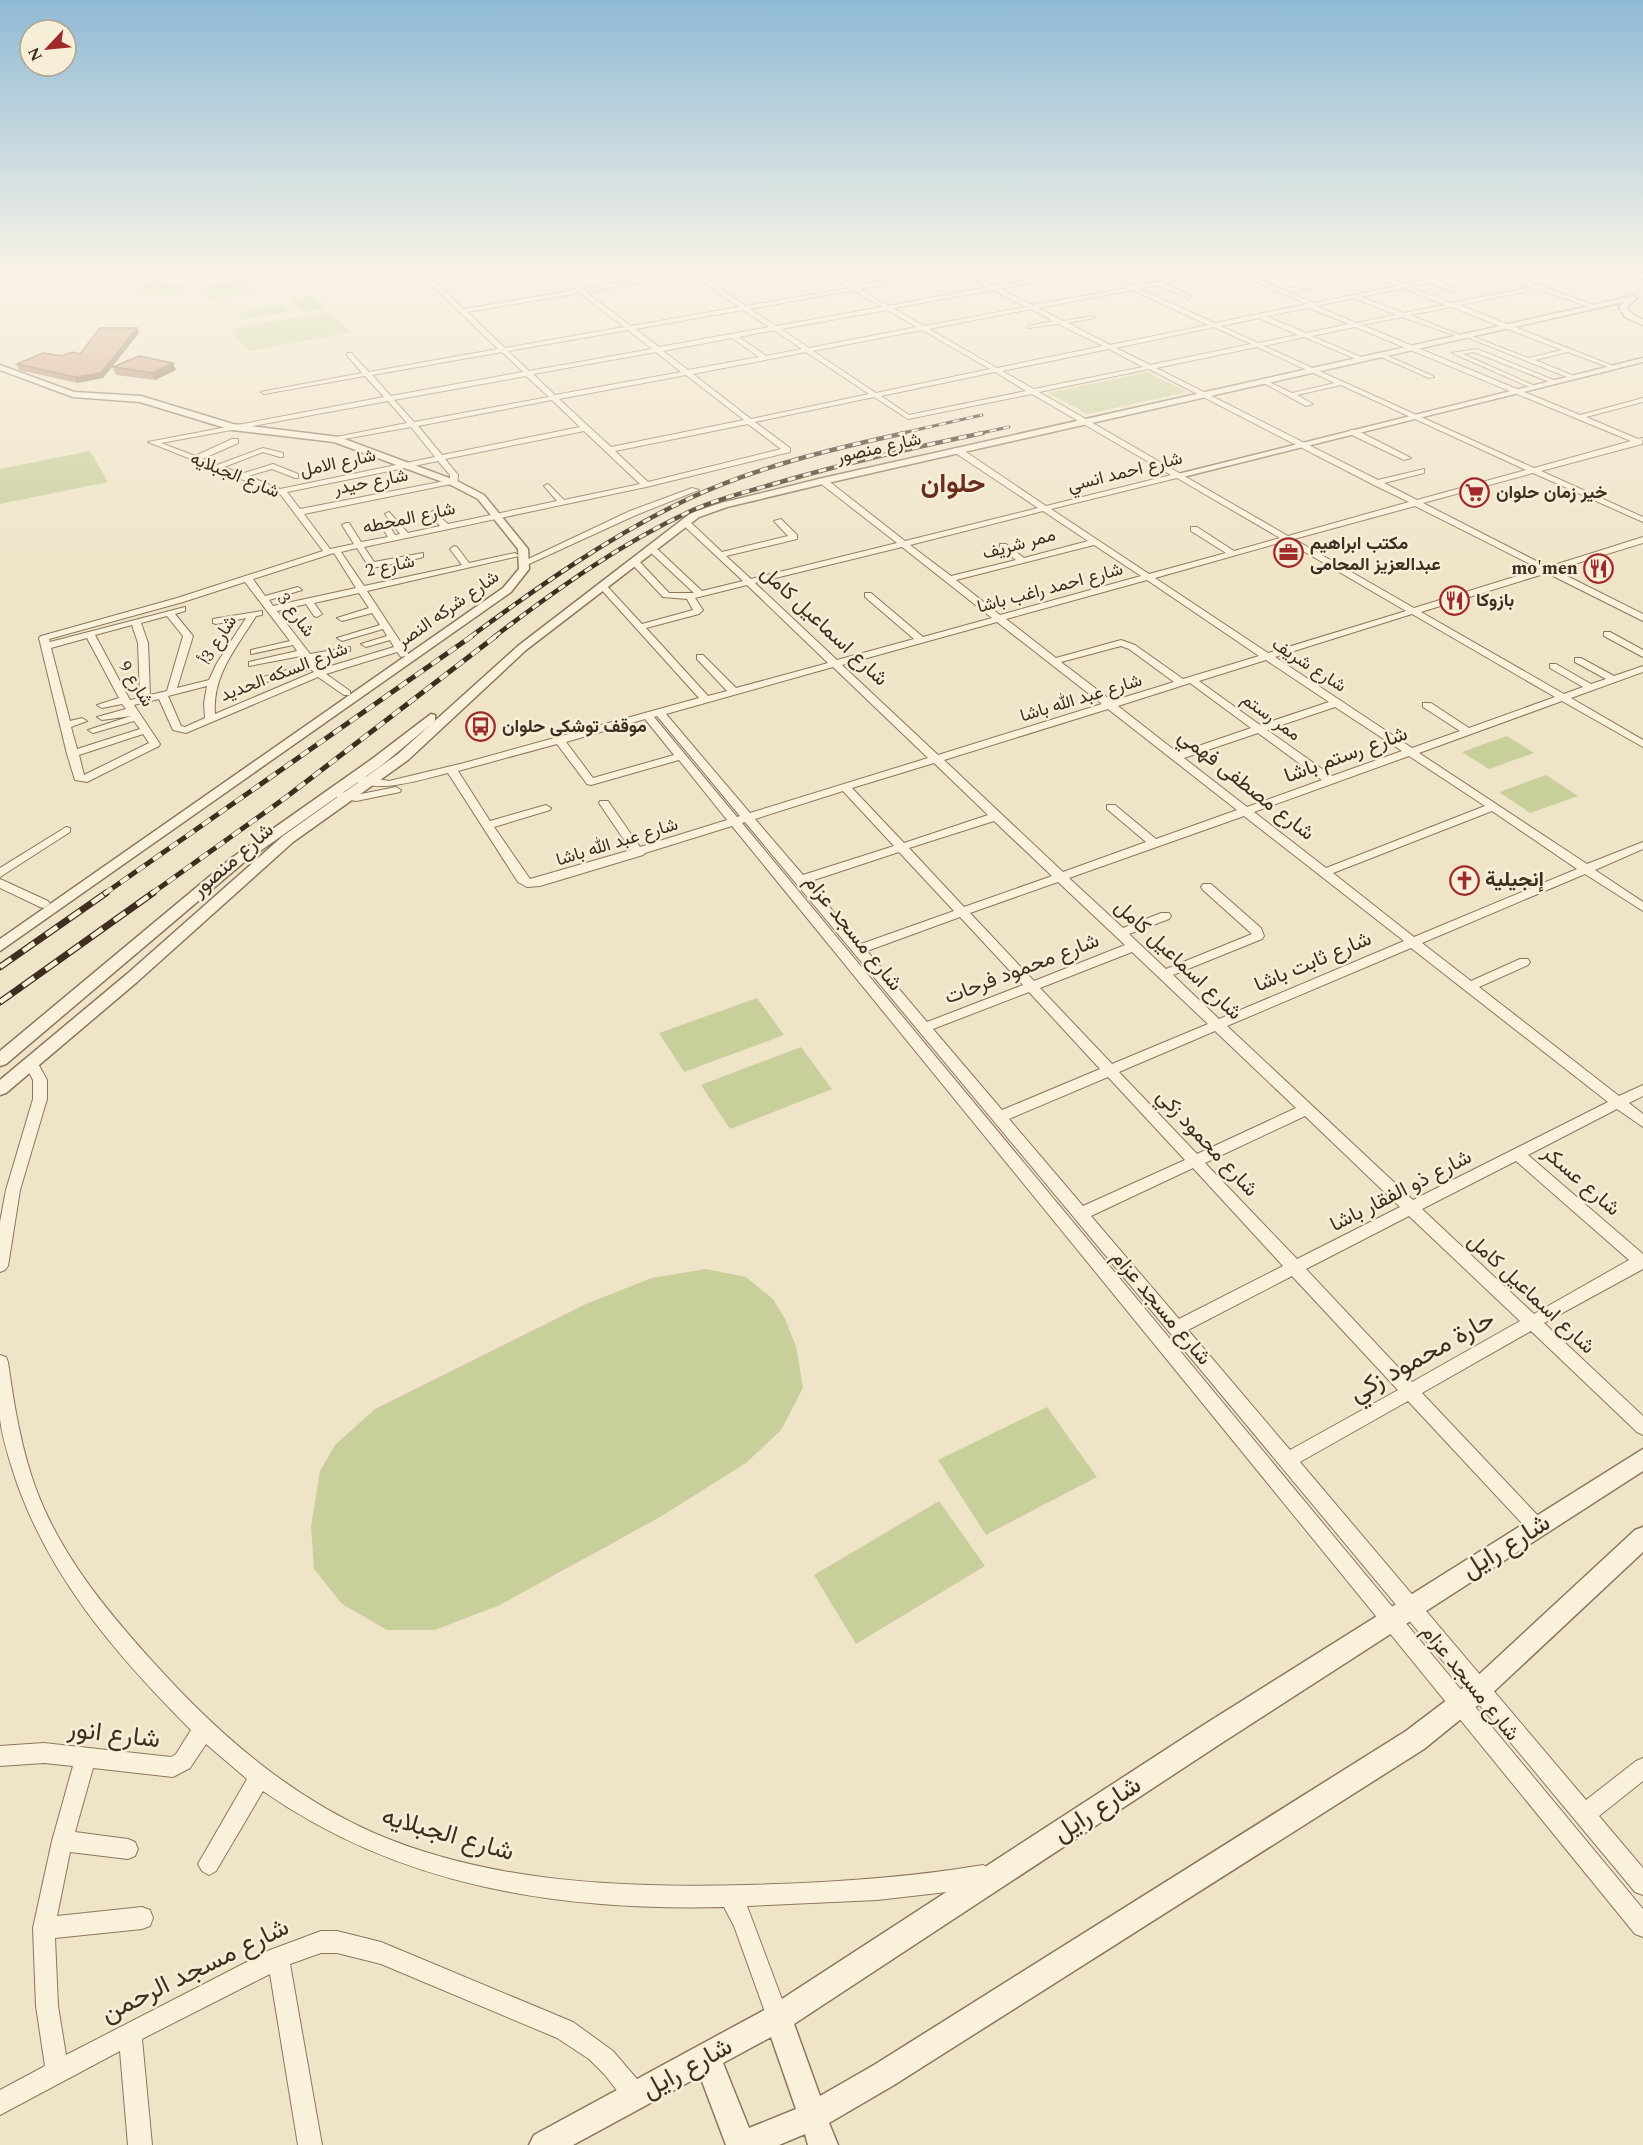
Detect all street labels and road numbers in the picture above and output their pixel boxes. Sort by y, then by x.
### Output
street label: شارع منصور [833,425,924,471]
street label: شارع الامل [298,442,378,484]
street label: شارع الجبلايه [186,445,284,505]
street label: شارع احمد انسي [1065,445,1186,500]
street label: شارع حيدر [331,462,410,503]
street label: شارع المحطه [360,495,458,541]
street label: ممر شريف [979,521,1059,567]
street label: شارع 2 [363,548,417,584]
street label: شارع احمد راغب باشا [974,556,1126,620]
street label: شارع اسماعيل كامل [753,558,895,694]
street label: شارع شركه النصر [390,564,505,655]
street label: شارع 3 [270,587,322,643]
street label: شارع 3أ [192,610,244,670]
street label: شارع شريف [1266,631,1352,699]
street label: شارع السكه الحديد [216,635,352,709]
street label: شارع 9 [111,656,161,712]
street label: شارع عبد الله باشا [1017,667,1145,729]
street label: ممر رستم [1235,686,1307,748]
street label: شارع رستم باشا [1280,718,1412,792]
street label: شارع مصطفى فهمي [1171,721,1321,849]
street label: شارع عبد الله باشا [553,811,681,873]
street label: شارع منصور [184,815,281,906]
street label: شارع مسجد عزام [796,868,910,998]
street label: شارع اسماعيل كامل [1107,892,1249,1028]
street label: شارع ثابت باشا [1249,923,1377,1001]
street label: شارع محمود فرحات [940,925,1104,1013]
street label: شارع محمود زكي [1148,1082,1266,1204]
street label: شارع عسكر [1534,1137,1627,1224]
street label: شارع ذو الفقار باشا [1324,1141,1478,1241]
street label: شارع اسماعيل كامل [1460,1226,1602,1362]
street label: شارع مسجد عزام [1103,1243,1219,1373]
street label: حارة محمود زكي [1342,1299,1502,1413]
street label: شارع رايل [1454,1503,1558,1589]
street label: شارع مسجد عزام [1413,1618,1527,1748]
street label: شارع انور [65,1708,162,1759]
street label: شارع رايل [1045,1765,1149,1853]
street label: شارع الجبلايه [377,1796,519,1872]
street label: شارع مسجد الرحمن [94,1907,296,2033]
street label: شارع رايل [634,2027,740,2109]

